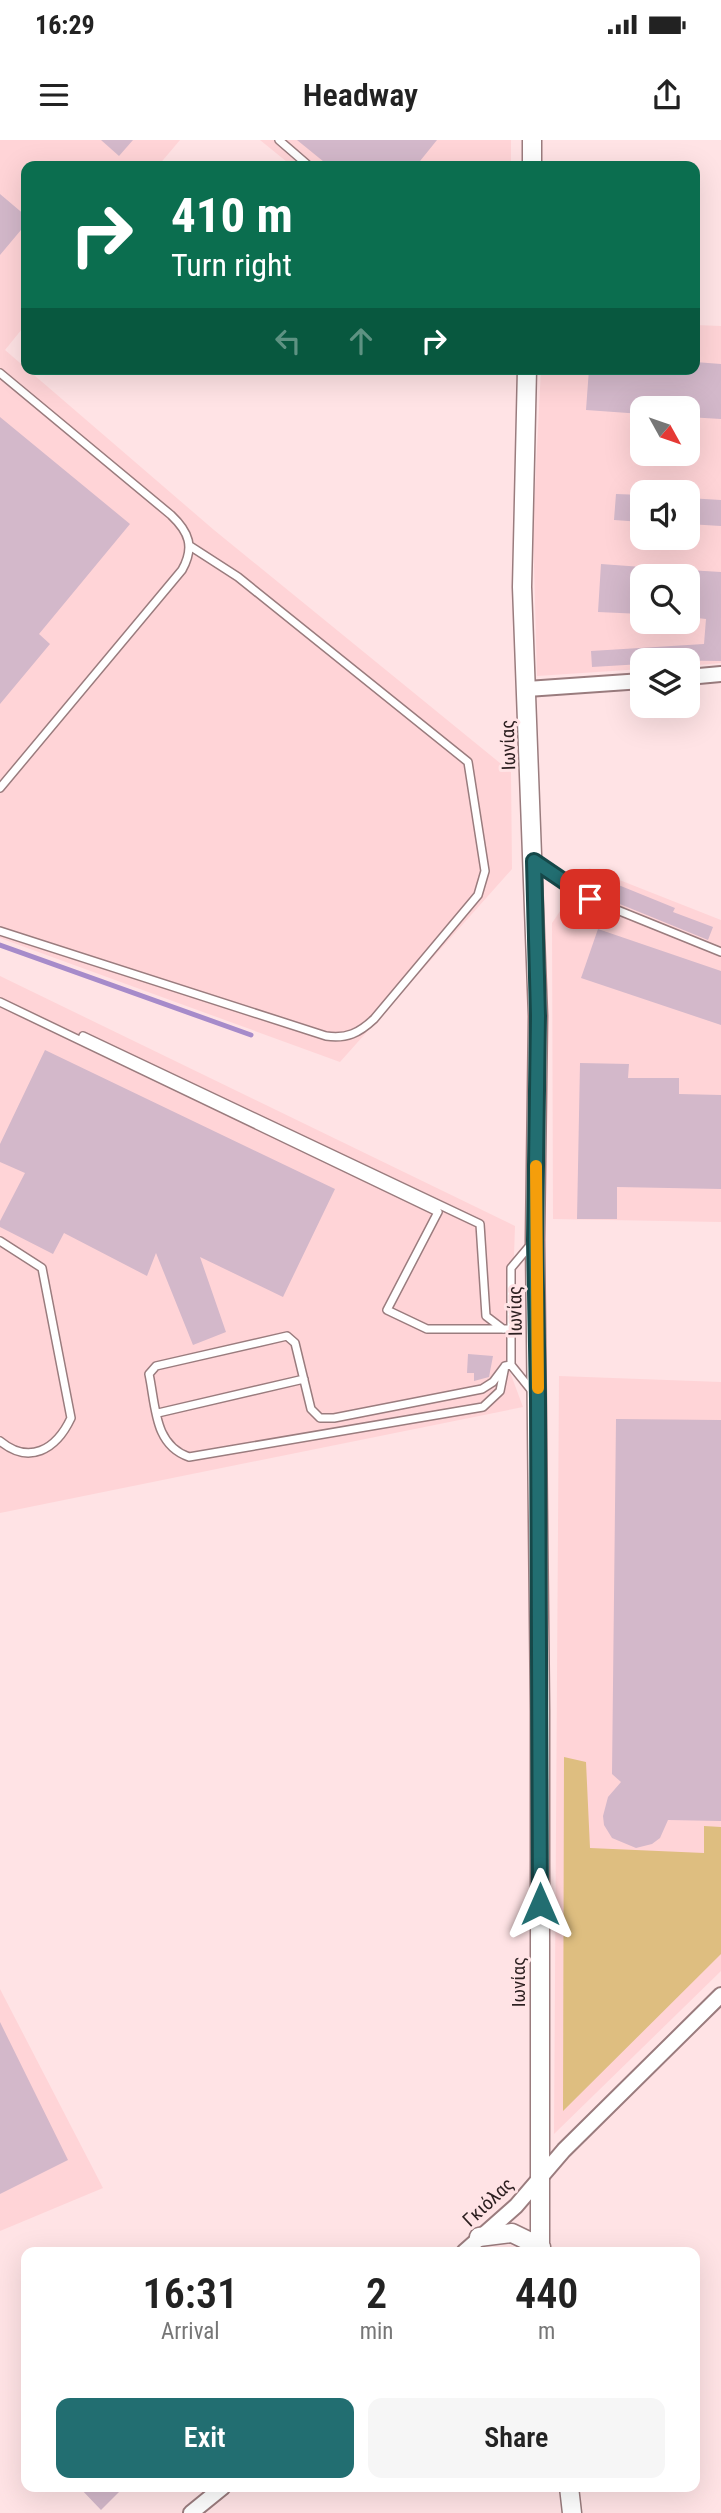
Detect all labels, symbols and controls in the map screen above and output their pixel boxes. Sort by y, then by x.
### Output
text: 16:29 [35,10,95,40]
icon: menu [35,76,73,114]
text: Headway [303,76,418,114]
icon: share [648,76,686,114]
text: 410 m [171,187,293,244]
icon: right [56,189,147,280]
text: Turn right [171,246,292,284]
icon: left [269,322,307,360]
icon: ahead [342,322,380,360]
icon: right [415,322,453,360]
north arrow [630,396,700,466]
map controls [630,396,700,718]
button: sound [630,480,700,550]
button: search [630,564,700,634]
button: layers [630,648,700,718]
street label: Ιωνίας [496,719,520,771]
pin [560,869,620,929]
icon: arrive [571,880,609,918]
street label: Ιωνίας [503,1286,527,1336]
position arrow [503,1867,577,1941]
street label: Ιωνίας [507,1957,530,2007]
street label: Γκιόλας [458,2173,518,2231]
text: 16:31 [143,2269,238,2318]
text: 2 [366,2269,387,2318]
text: 440 [515,2269,578,2318]
text: Arrival [161,2318,220,2345]
text: min [360,2318,393,2345]
text: m [538,2318,555,2345]
button: Exit [56,2398,354,2478]
button: Share [368,2398,665,2478]

